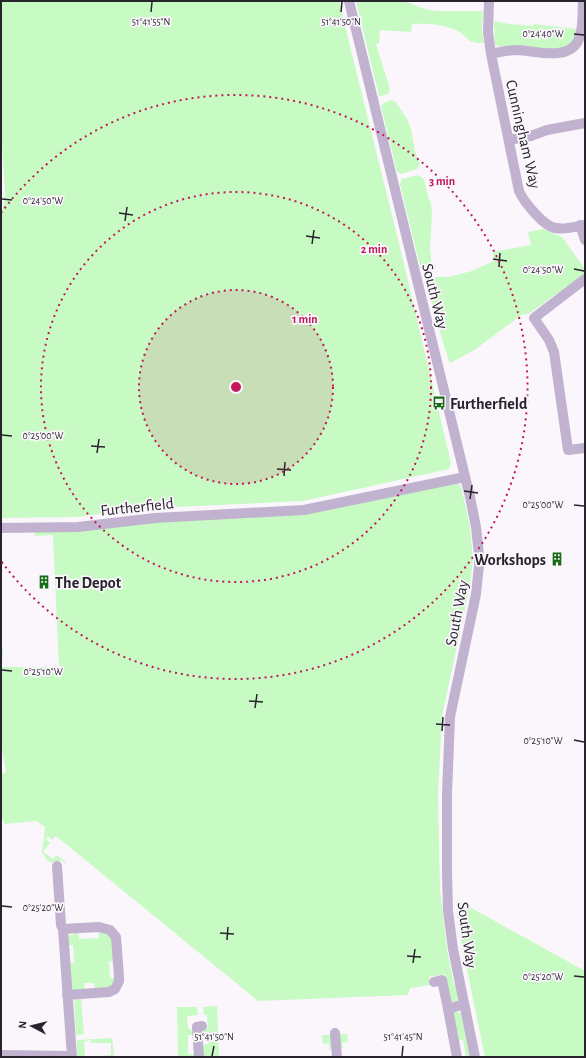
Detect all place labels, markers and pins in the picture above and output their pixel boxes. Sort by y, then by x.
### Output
centre of rings [229,380,243,394]
bus stop icon: Furtherfield [431,395,447,411]
place label: Furtherfield [450,396,528,412]
building icon: Workshops [549,551,565,567]
place label: Workshops [474,552,546,568]
building icon: The Depot [36,574,52,590]
place label: The Depot [55,575,122,591]

